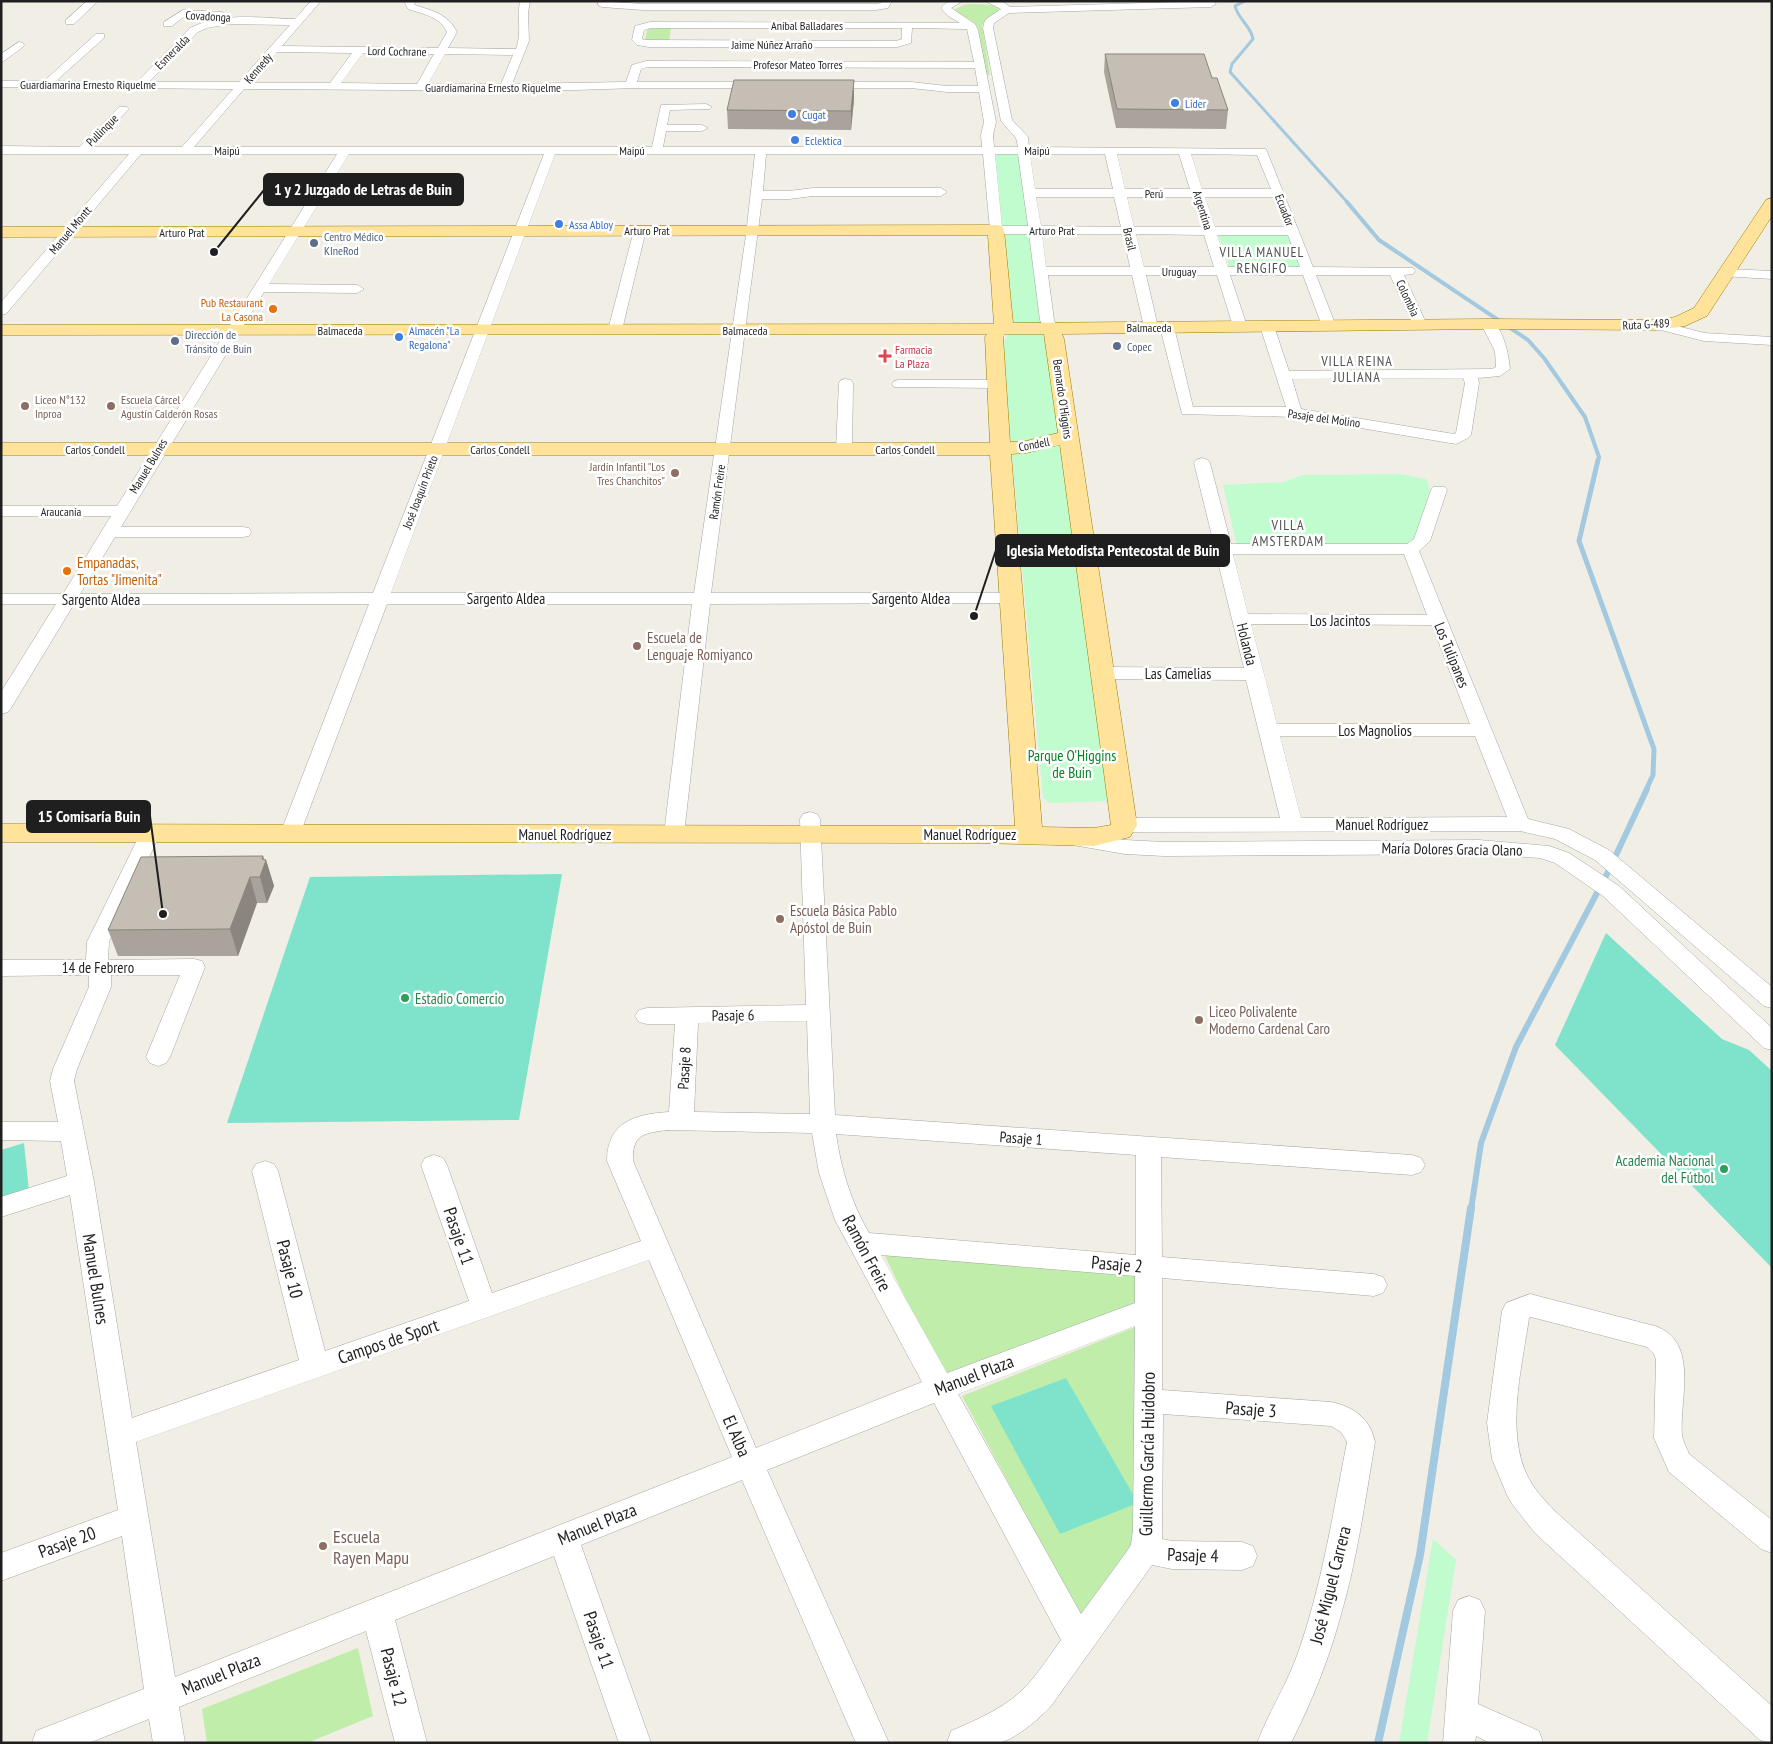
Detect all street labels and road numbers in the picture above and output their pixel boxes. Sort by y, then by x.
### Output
street label: Covadonga [185,7,231,25]
street label: Aníbal Balladares [771,18,843,33]
street label: Esmeralda [152,31,193,72]
street label: Jaime Núñez Arraño [730,37,813,52]
street label: Lord Cochrane [367,43,427,59]
street label: Kennedy [241,49,276,86]
street label: Profesor Mateo Torres [753,57,843,72]
street label: Guardiamarina Ernesto Riquelme [20,77,156,92]
street label: Guardiamarina Ernesto Riquelme [425,80,561,95]
street label: Pullinque [83,111,121,149]
street label: Maipú [214,143,240,158]
street label: Maipú [619,143,645,158]
street label: Maipú [1024,143,1050,158]
street label: Perú [1145,186,1163,201]
street label: Argentina [1190,189,1216,232]
street label: Ecuador [1272,192,1298,229]
street label: Manuel Montt [46,202,95,257]
street label: Arturo Prat [624,223,670,238]
street label: Arturo Prat [1029,223,1075,238]
street label: Arturo Prat [159,225,205,240]
street label: Brasil [1120,226,1140,252]
street label: Uruguay [1162,264,1197,279]
street label: Colombia [1393,277,1423,319]
street label: Ruta G-489 [1622,315,1670,333]
street label: Balmaceda [1127,320,1172,335]
street label: Balmaceda [318,323,363,338]
street label: Balmaceda [723,323,768,338]
street label: Bernardo O'Higgins [1050,358,1076,440]
street label: Pasaje del Molino [1287,405,1361,431]
street label: Condell [1017,434,1051,454]
street label: Manuel Bulnes [126,436,170,496]
street label: Carlos Condell [65,442,125,457]
street label: Carlos Condell [470,442,530,457]
street label: Carlos Condell [875,442,935,457]
street label: José Joaquín Prieto [399,453,441,532]
street label: Ramón Freire [706,463,728,520]
street label: Araucanía [41,504,82,519]
street label: Sargento Aldea [467,589,545,608]
street label: Sargento Aldea [872,589,950,608]
street label: Sargento Aldea [62,590,140,609]
street label: Los Jacintos [1310,611,1370,630]
street label: Los Tulipanes [1430,619,1474,691]
street label: Holanda [1233,621,1261,667]
street label: Las Camelias [1145,664,1211,683]
street label: Los Magnolios [1338,721,1412,740]
street label: Manuel Rodríguez [1336,815,1428,834]
street label: Manuel Rodríguez [519,825,611,844]
street label: Manuel Rodríguez [924,825,1016,844]
street label: María Dolores Gracia Olano [1381,838,1523,860]
street label: 14 de Febrero [62,958,134,977]
street label: Pasaje 6 [711,1005,755,1025]
street label: Pasaje 8 [673,1046,695,1090]
street label: Pasaje 1 [999,1127,1043,1149]
street label: Pasaje 11 [438,1204,480,1268]
street label: Ramón Freire [837,1211,897,1295]
street label: Manuel Bulnes [77,1232,115,1326]
street label: Pasaje 10 [272,1237,308,1301]
street label: Pasaje 2 [1090,1250,1144,1278]
street label: Campos de Sport [335,1313,441,1369]
street label: Manuel Plaza [931,1349,1017,1401]
street label: Guillermo García Huidobro [1134,1371,1160,1536]
street label: Pasaje 3 [1225,1396,1277,1422]
street label: El Alba [718,1412,756,1460]
street label: Manuel Plaza [554,1498,640,1550]
street label: Pasaje 20 [35,1521,99,1563]
street label: José Miguel Carrera [1304,1524,1356,1647]
street label: Pasaje 4 [1167,1543,1219,1567]
street label: Pasaje 11 [578,1608,620,1672]
street label: Pasaje 12 [376,1645,412,1709]
street label: Manuel Plaza [178,1648,264,1700]

